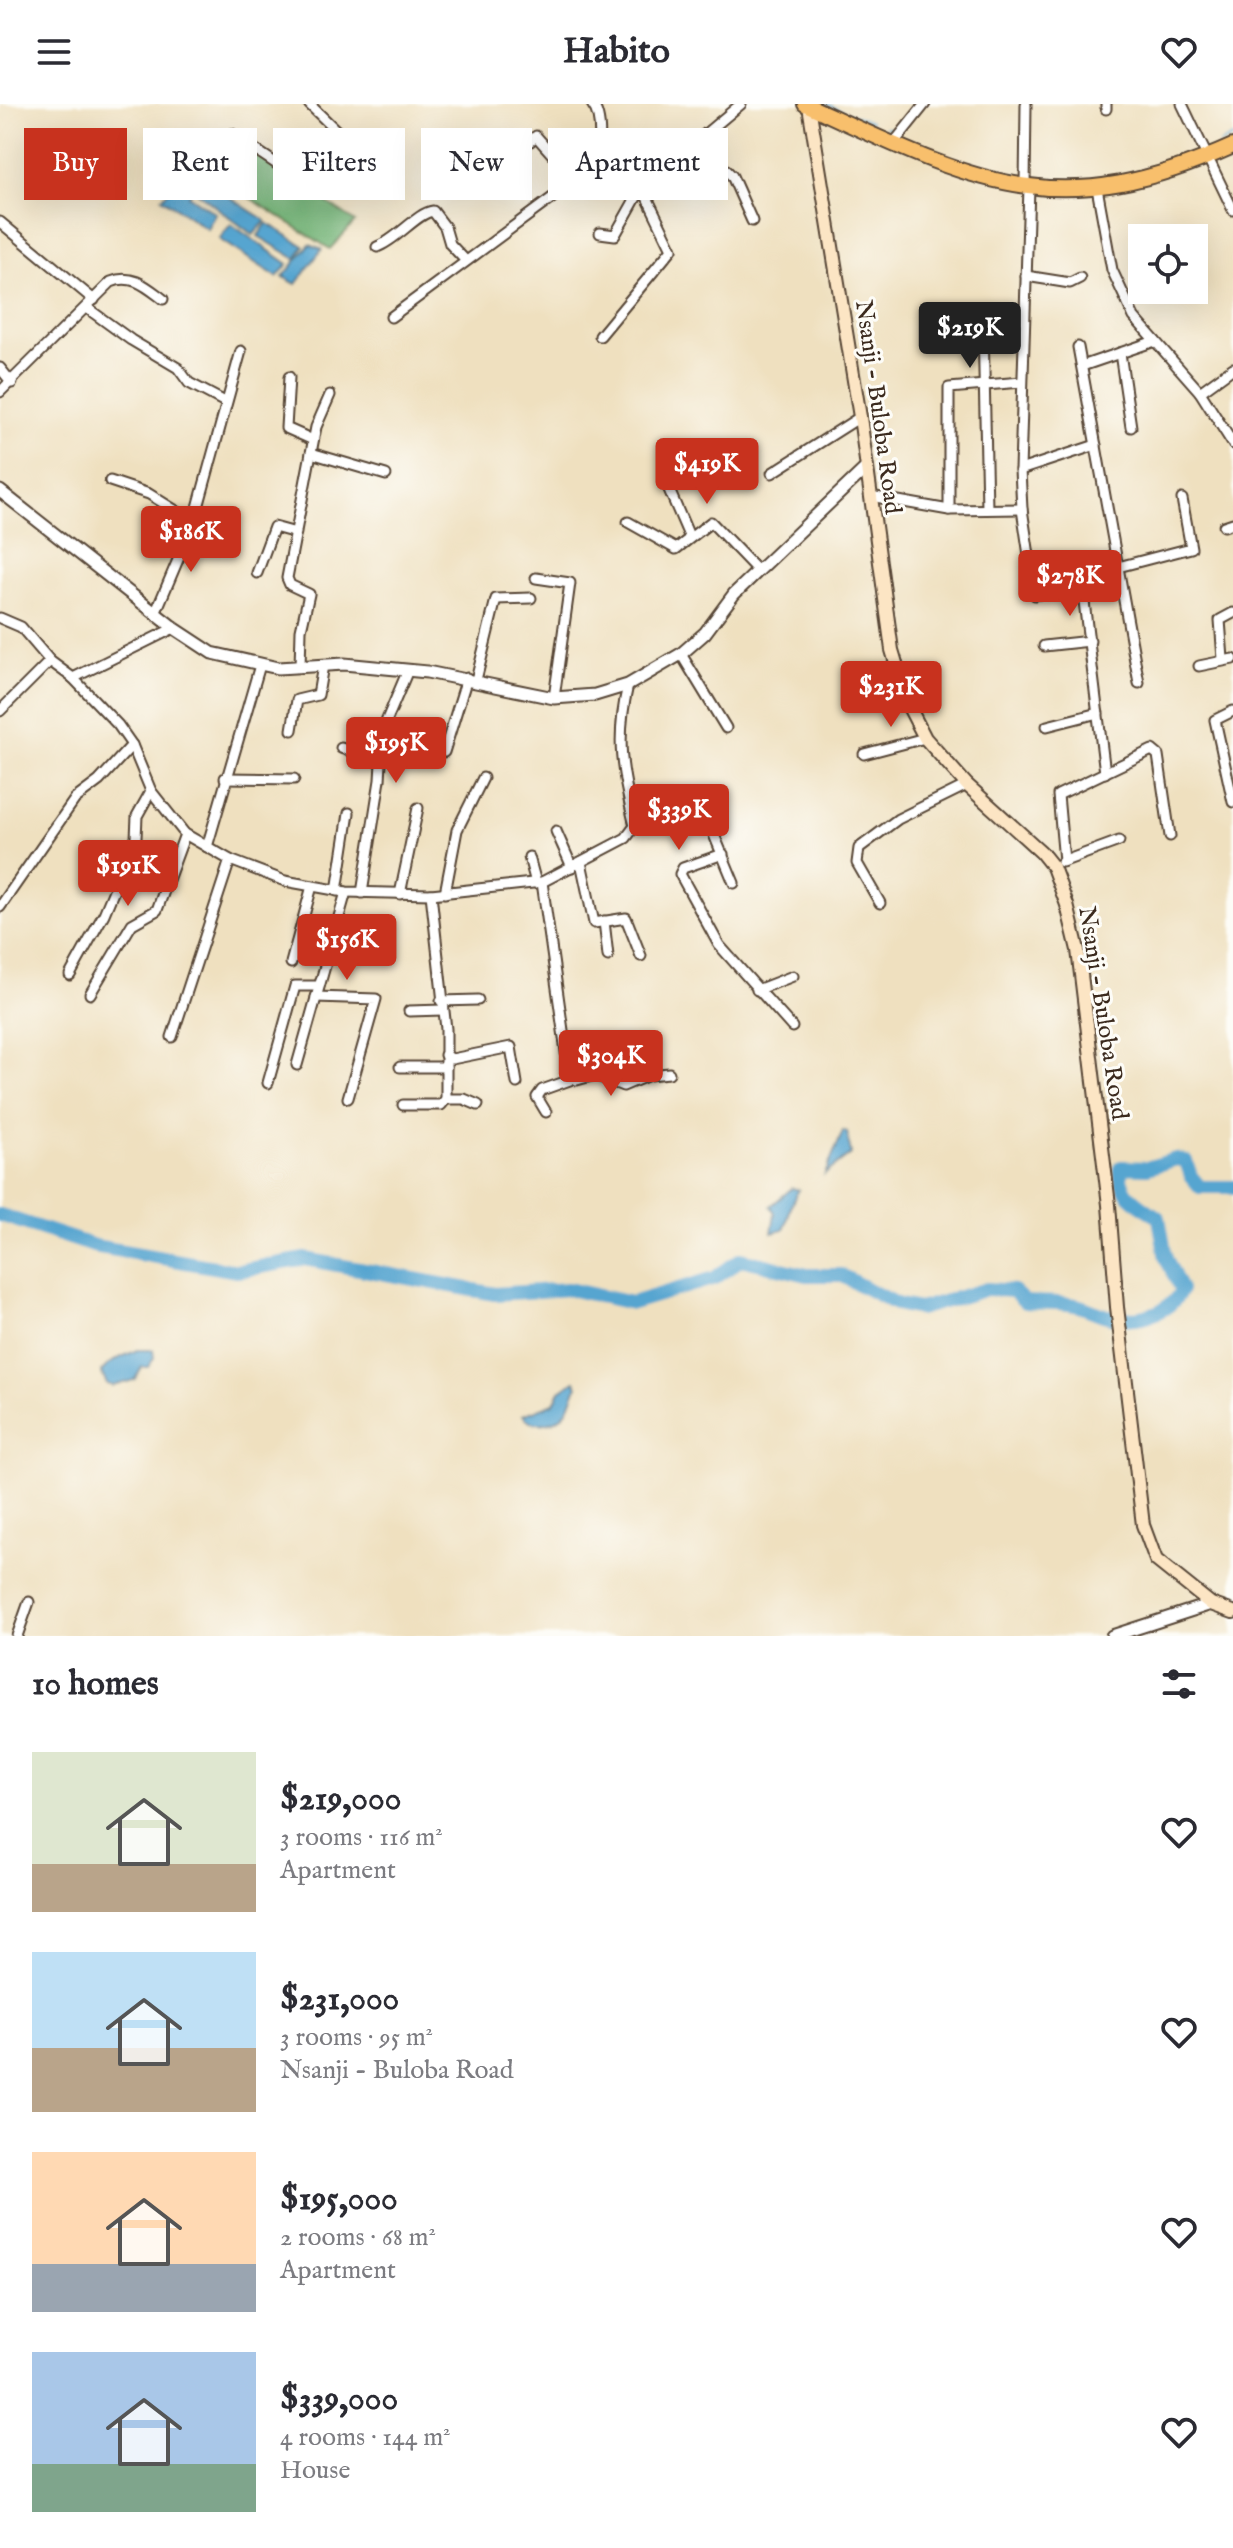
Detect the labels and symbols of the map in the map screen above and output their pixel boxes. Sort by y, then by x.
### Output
street label: Nsanji - Buloba Road [847,298,908,516]
pin: $219K [914,302,1026,370]
pin: $419K [651,438,763,506]
pin: $186K [135,506,247,574]
pin: $278K [1014,550,1126,618]
pin: $231K [835,661,947,729]
pin: $195K [340,717,452,785]
pin: $339K [623,784,735,852]
pin: $191K [72,840,184,908]
street label: Nsanji - Buloba Road [1070,904,1135,1122]
pin: $156K [291,914,403,982]
pin: $304K [555,1030,667,1098]

